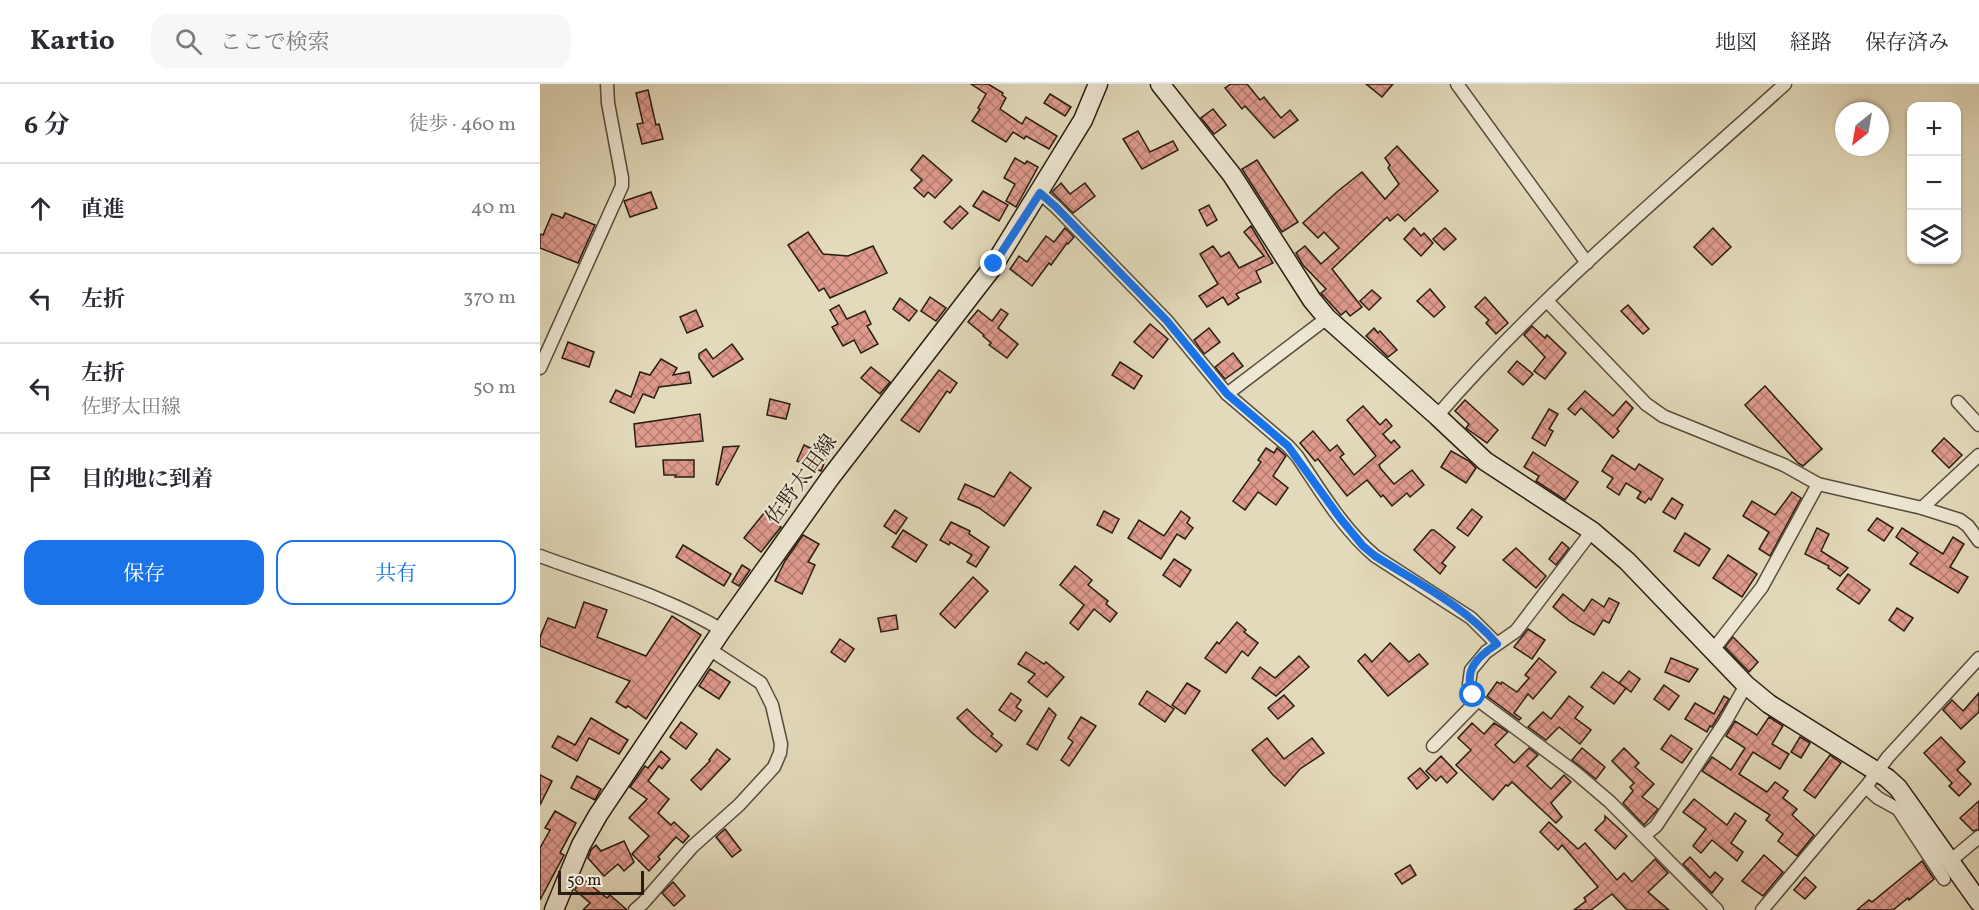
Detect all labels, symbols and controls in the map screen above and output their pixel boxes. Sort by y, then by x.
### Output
search box [151,14,571,68]
text: Kartio [30,22,115,61]
icon: search [172,25,205,58]
text: ここで検索 [220,28,330,59]
text: 地図 [1715,29,1757,58]
text: 経路 [1790,29,1832,58]
text: 保存済み [1865,29,1949,58]
north arrow [1835,102,1889,156]
map controls [1907,102,1961,264]
button: + [1907,102,1961,156]
text: 6 分 [24,108,69,144]
text: 徒歩 · 460 m [409,111,516,139]
button: − [1907,156,1961,210]
icon: ahead [24,192,57,225]
text: 40 m [471,194,516,222]
text: 直進 [81,195,125,226]
button: layers [1907,210,1961,264]
route end [980,250,1006,276]
icon: left [24,282,57,315]
text: 370 m [463,284,516,312]
text: 左折 [81,285,125,316]
text: 左折 [81,359,125,390]
icon: left [24,372,57,405]
text: 50 m [473,374,516,402]
text: 佐野太田線 [81,394,181,422]
street label: 佐野太田線 [759,429,845,531]
icon: arrive [24,462,57,495]
text: 目的地に到着 [81,465,213,496]
button: 保存 [24,540,264,605]
button: 共有 [276,540,516,605]
route start [1459,681,1485,707]
scale bar [558,868,644,896]
text: 50 m [567,870,601,892]

